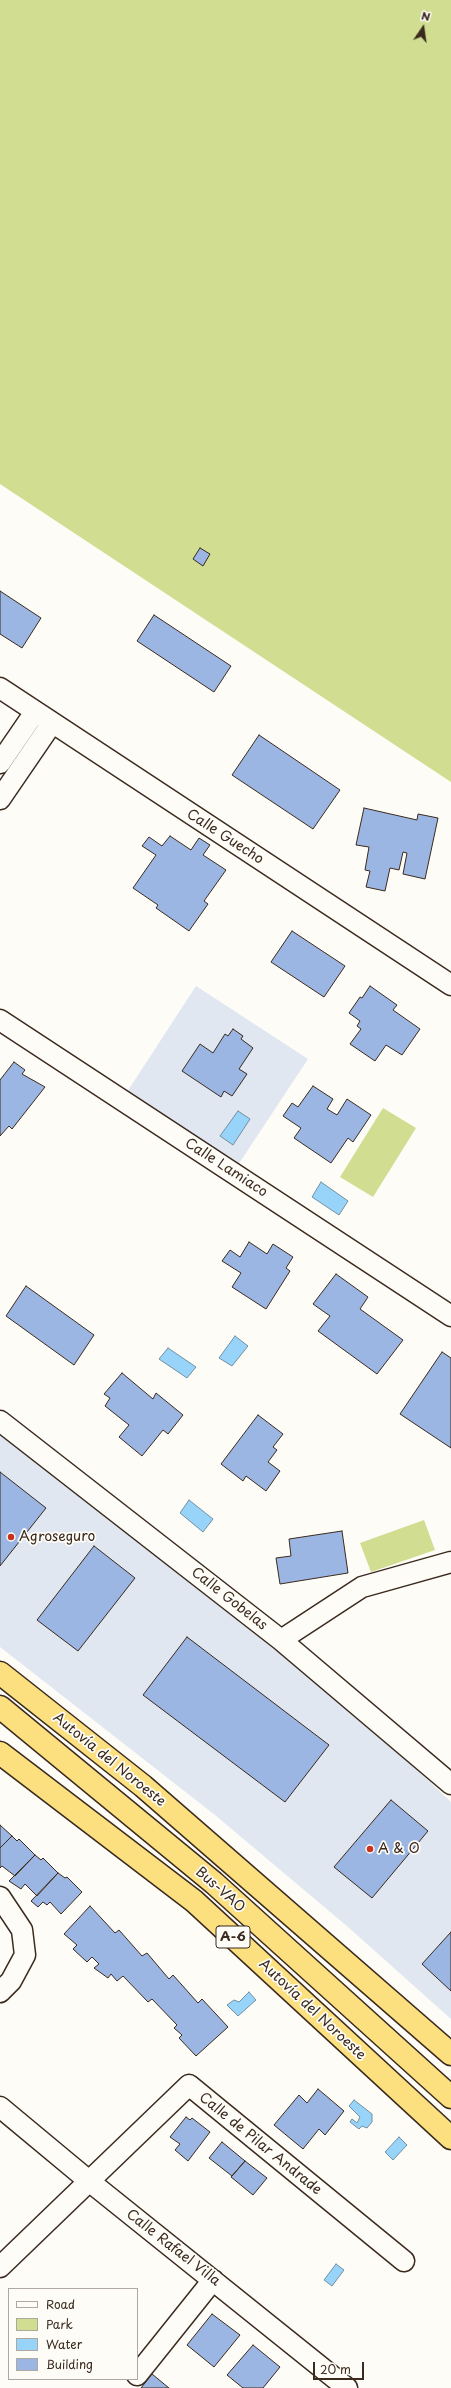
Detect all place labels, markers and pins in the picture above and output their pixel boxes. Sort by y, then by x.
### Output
place label: Agroseguro [19,1529,95,1545]
marker: Agroseguro [6,1532,16,1542]
place label: A & O [378,1841,420,1857]
marker: A & O [365,1844,375,1854]

